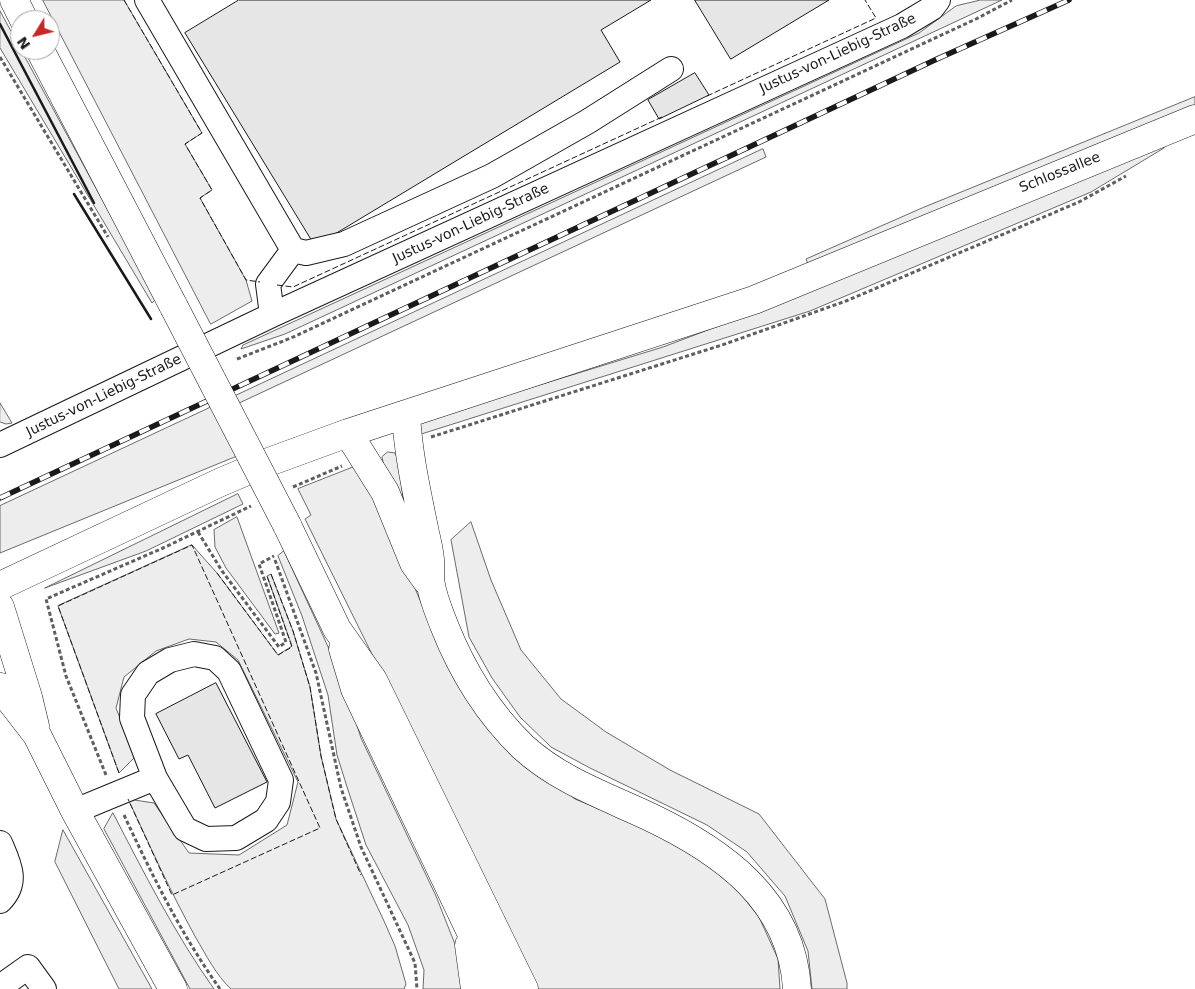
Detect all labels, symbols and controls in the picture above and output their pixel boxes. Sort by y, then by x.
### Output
north arrow [10,10,60,60]
street label: Justus-von-Liebig-Straße [757,10,919,98]
text: N [14,34,34,53]
street label: Schlossallee [1017,149,1103,197]
street label: Justus-von-Liebig-Straße [390,180,552,268]
street label: Justus-von-Liebig-Straße [24,351,184,441]

